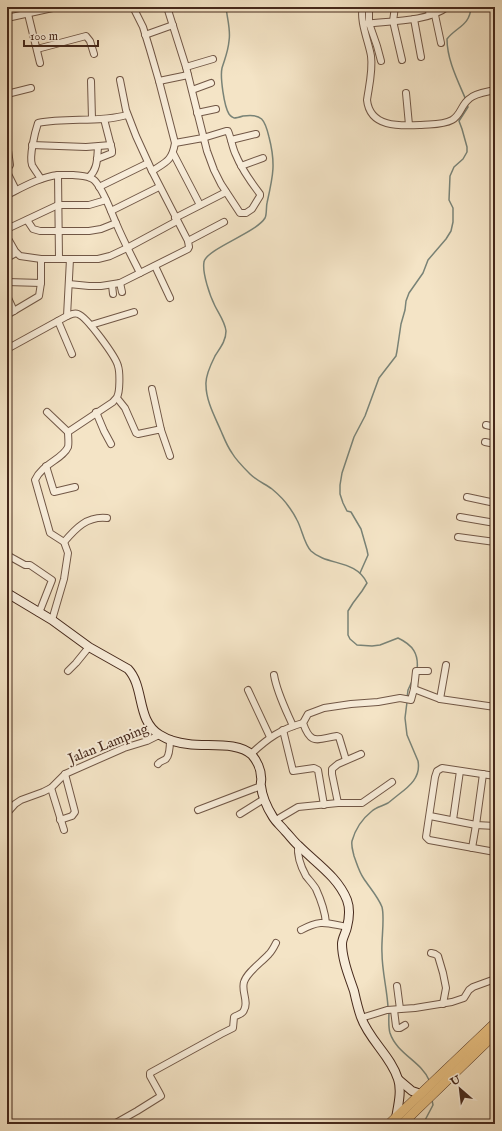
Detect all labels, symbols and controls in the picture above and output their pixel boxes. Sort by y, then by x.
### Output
scale bar [24,22,98,48]
text: 100 m [30,29,58,44]
street label: Jalan Lamping [64,720,151,769]
north arrow [440,1069,480,1109]
text: U [447,1072,464,1090]

